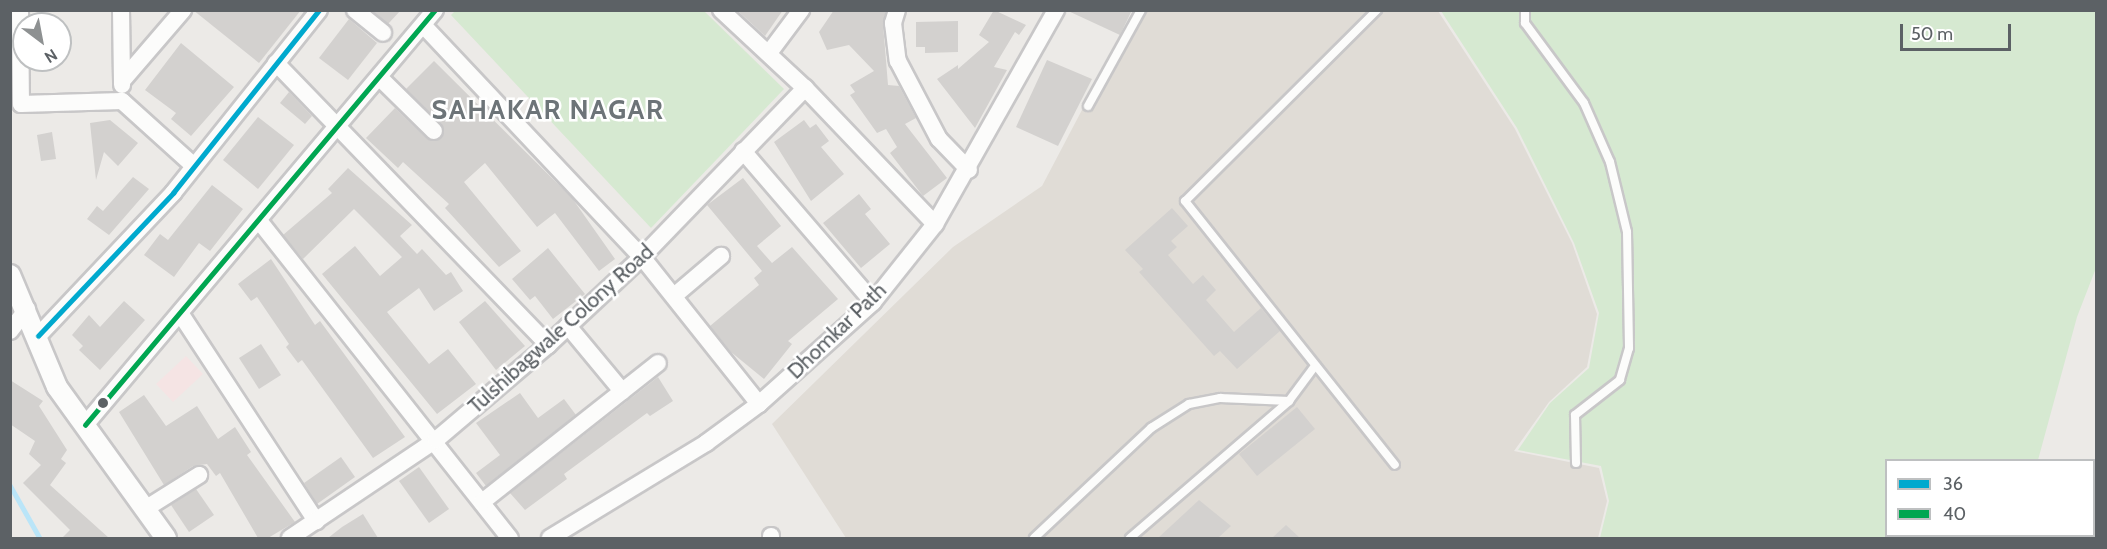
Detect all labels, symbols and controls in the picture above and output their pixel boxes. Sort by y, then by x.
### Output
north arrow [12,12,72,72]
scale bar [1903,12,2014,50]
text: 50 m [1911,23,1953,45]
text: N [41,45,61,67]
district label: SAHAKAR NAGAR [432,94,664,126]
street label: Tulshibagwale Colony Road [463,239,659,419]
street label: Dhomkar Path [782,278,892,384]
unlabelled marker [97,397,109,409]
legend [1885,459,2095,537]
text: 36 [1943,473,1963,495]
text: 40 [1943,503,1966,525]

